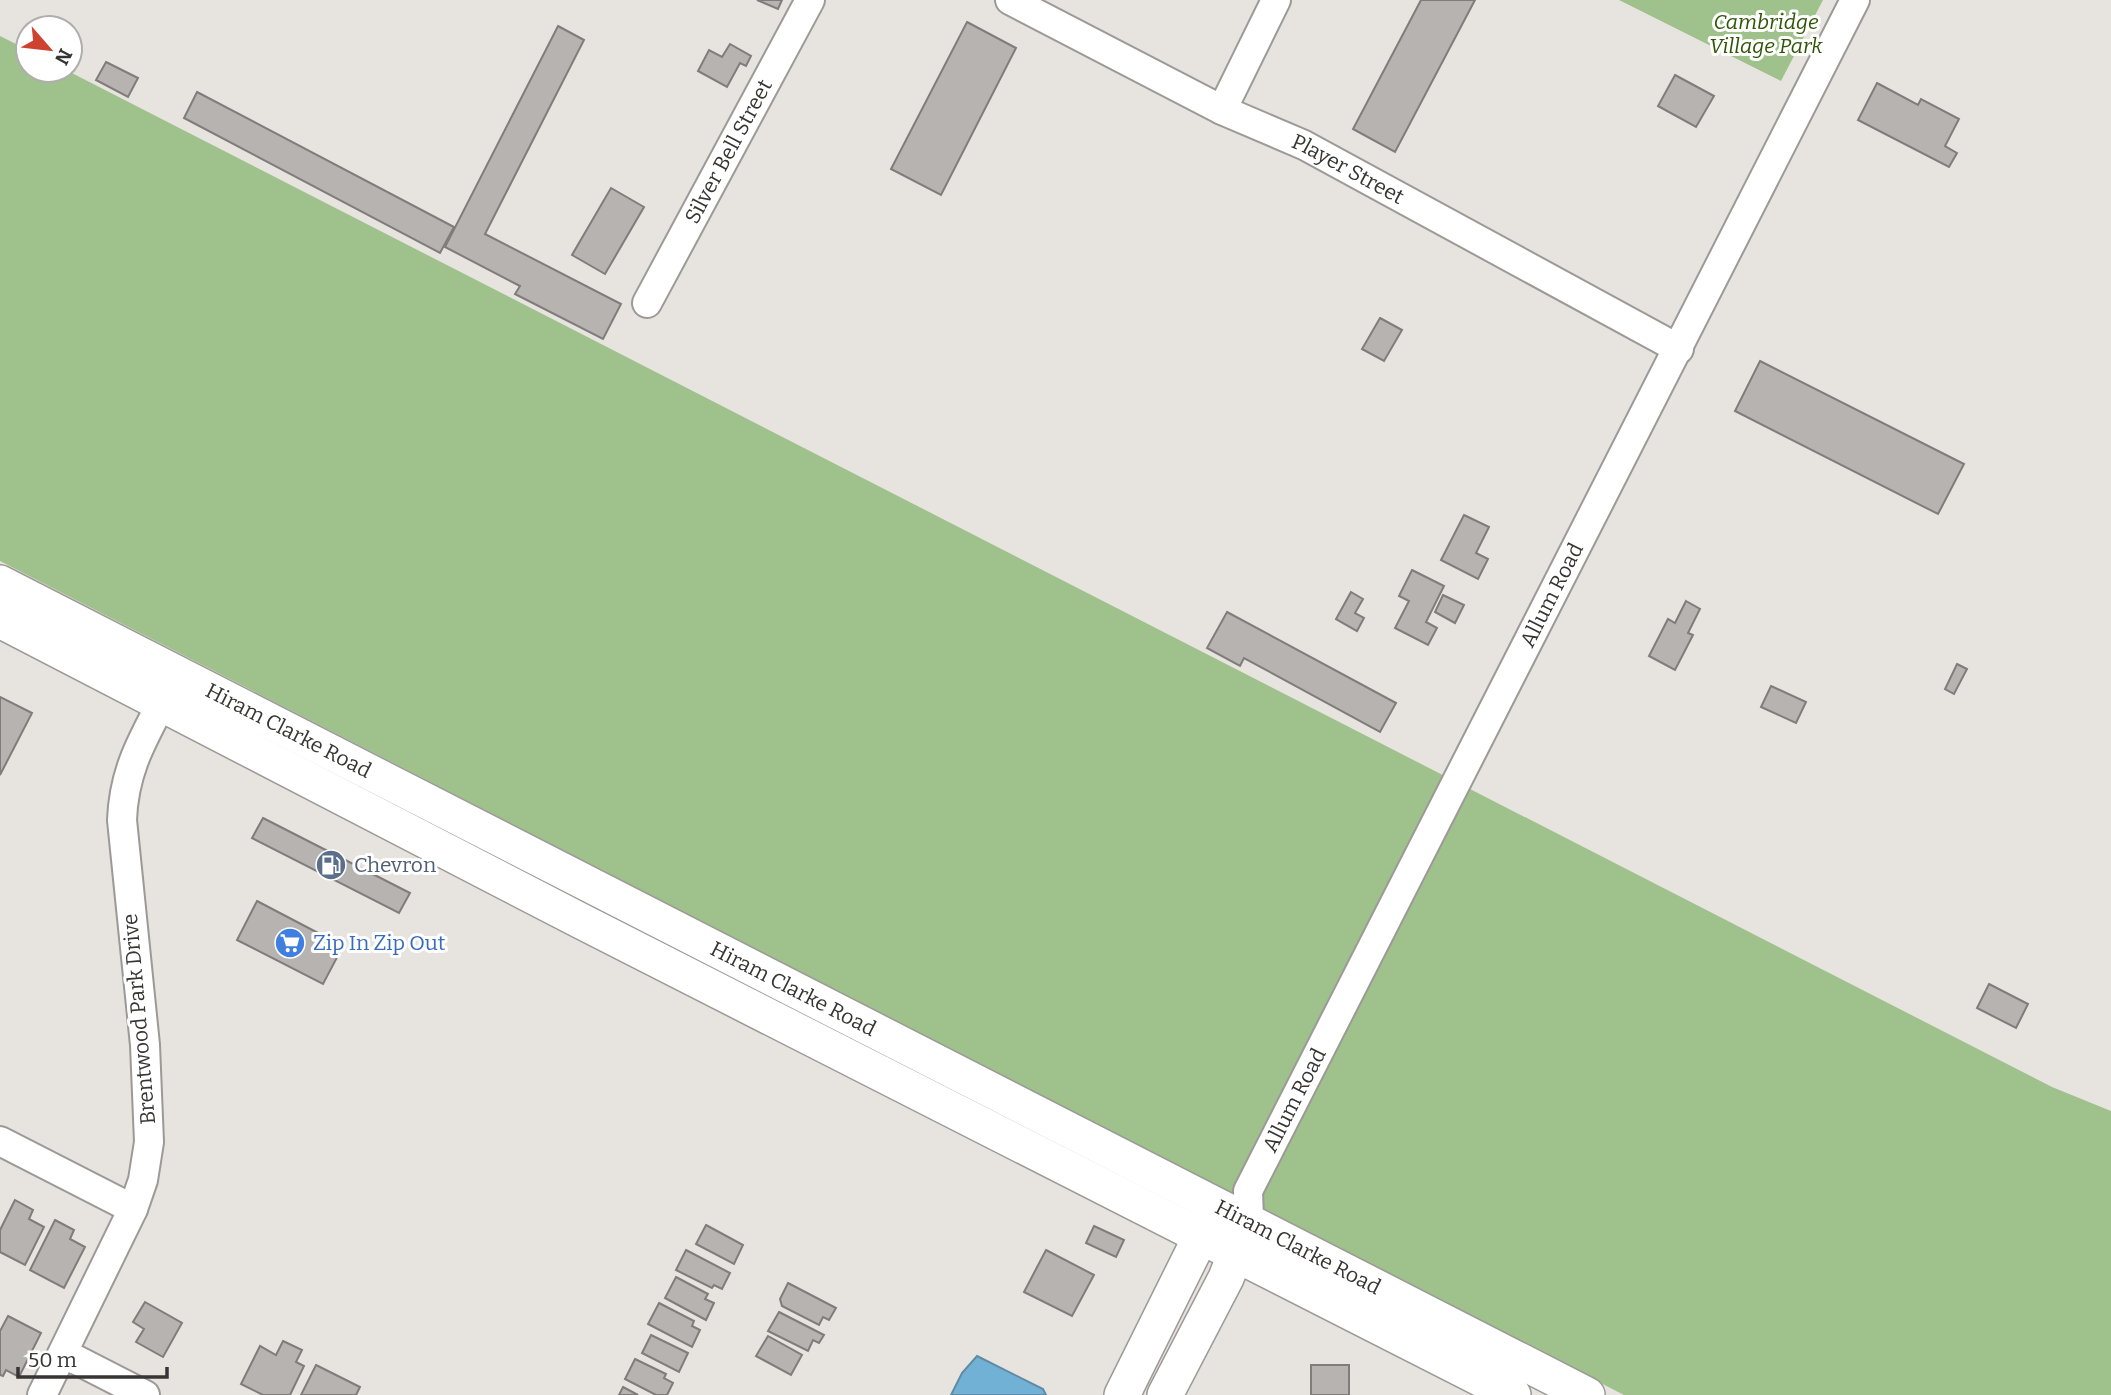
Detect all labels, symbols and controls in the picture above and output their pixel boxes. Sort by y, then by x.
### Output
park label: Cambridge Village Park [1709,9,1823,59]
north arrow [14,14,84,84]
text: N [50,45,77,69]
street label: Silver Bell Street [679,75,778,228]
street label: Player Street [1288,128,1409,210]
street label: Allum Road [1514,539,1589,651]
street label: Hiram Clarke Road [201,677,376,784]
fuel station icon: Chevron [314,848,348,882]
place label: Chevron [354,852,436,878]
street label: Brentwood Park Drive [117,912,161,1126]
supermarket icon: Zip In Zip Out [273,926,307,960]
place label: Zip In Zip Out [313,930,446,956]
street label: Hiram Clarke Road [706,936,880,1042]
street label: Allum Road [1257,1044,1332,1157]
street label: Hiram Clarke Road [1211,1194,1385,1300]
scale bar [18,1336,166,1380]
text: 50 m [28,1347,77,1373]

